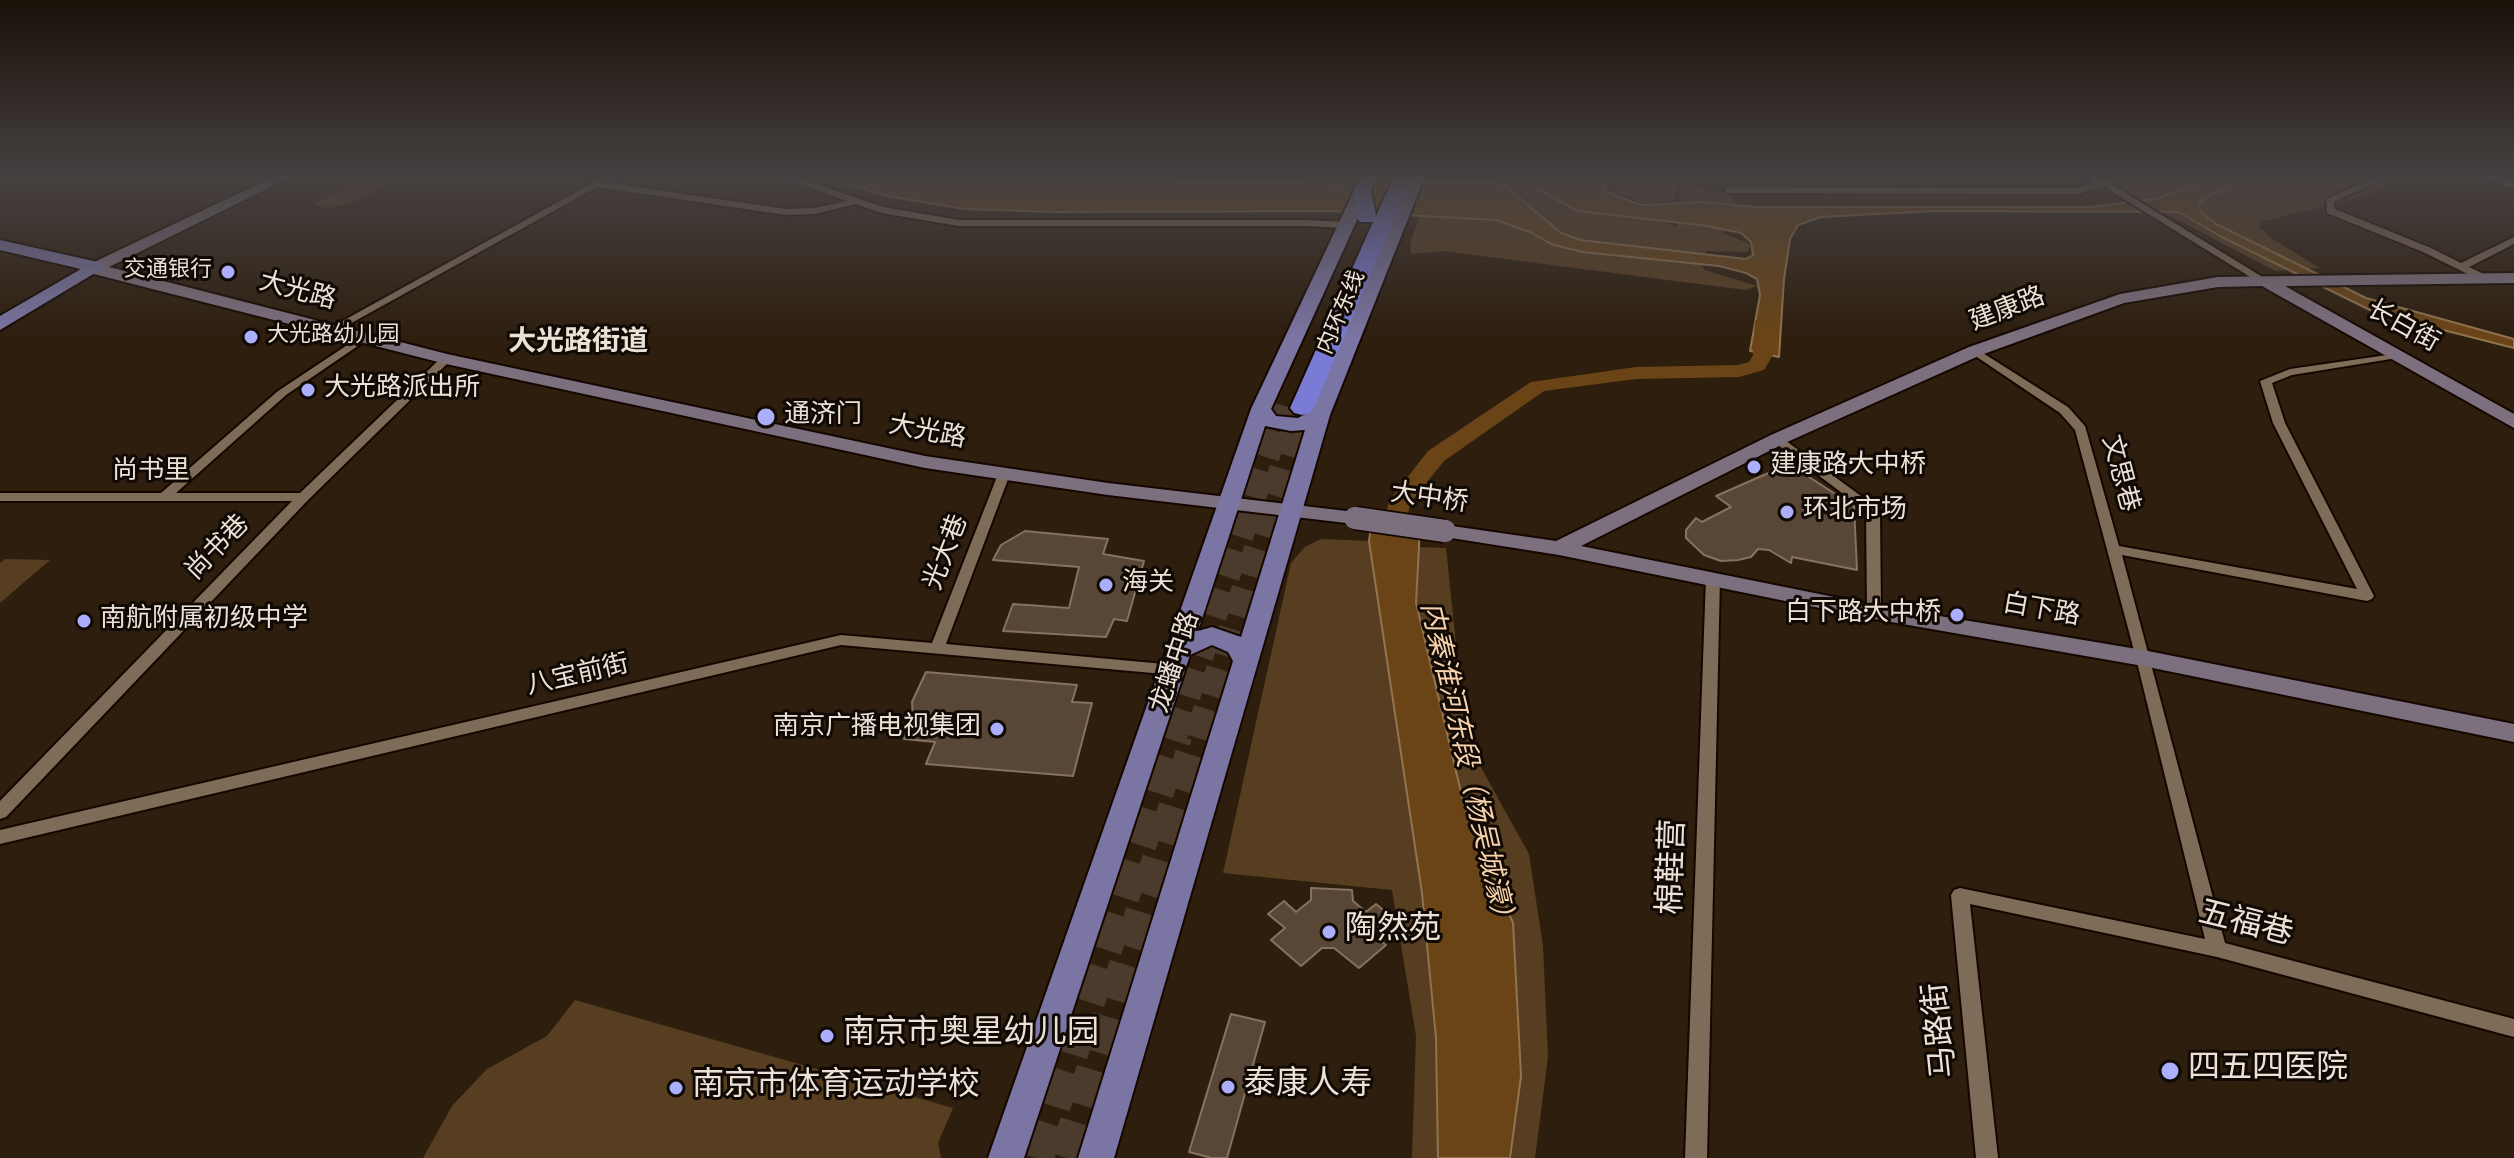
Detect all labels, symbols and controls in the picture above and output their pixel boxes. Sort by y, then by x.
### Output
place label: 交通银行 [124,259,212,285]
marker: 交通银行 [219,263,237,281]
street label: 内环东线 [1314,267,1372,359]
street label: 大光路 [255,268,339,318]
street label: 建康路 [1966,282,2050,340]
street label: 长白街 [2360,295,2444,361]
place label: 大光路幼儿园 [267,324,399,350]
district label: 大光路街道 [508,327,648,361]
marker: 大光路幼儿园 [242,328,260,346]
place label: 大光路派出所 [324,374,480,406]
marker: 大光路派出所 [299,381,317,399]
place label: 通济门 [784,401,862,433]
marker: 通济门 [755,406,777,428]
street label: 大光路 [886,411,968,457]
street label: 文思巷 [2093,432,2143,516]
place label: 建康路·大中桥 [1770,451,1926,483]
street label: 尚书里 [112,457,190,489]
marker: 建康路·大中桥 [1745,458,1763,476]
street label: 大中桥 [1388,479,1470,521]
place label: 环北市场 [1803,496,1907,528]
marker: 环北市场 [1778,503,1796,521]
street label: 尚书巷 [181,510,257,588]
street label: 光大巷 [919,511,977,595]
place label: 海关 [1122,569,1174,601]
marker: 海关 [1097,576,1115,594]
street label: 白下路 [2000,590,2082,634]
place label: 白下路·大中桥 [1785,599,1941,631]
water label: 内秦淮河东段（杨吴城濠） [1411,600,1519,934]
place label: 南航附属初级中学 [100,605,308,637]
marker: 白下路·大中桥 [1948,606,1966,624]
street label: 龙蟠中路 [1146,609,1208,717]
marker: 南航附属初级中学 [75,612,93,630]
street label: 八宝前街 [524,650,632,704]
place label: 南京广播电视集团 [773,713,981,745]
marker: 南京广播电视集团 [988,720,1006,738]
street label: 棉鞋营 [1654,818,1696,916]
street label: 五福巷 [2194,896,2296,956]
place label: 陶然苑 [1345,913,1441,951]
marker: 陶然苑 [1320,923,1338,941]
street label: 马路街 [1919,980,1967,1080]
place label: 南京市奥星幼儿园 [843,1017,1099,1055]
marker: 南京市奥星幼儿园 [818,1027,836,1045]
place label: 四五四医院 [2188,1052,2348,1090]
marker: 四五四医院 [2159,1060,2181,1082]
place label: 泰康人寿 [1244,1068,1372,1106]
place label: 南京市体育运动学校 [692,1069,980,1107]
marker: 泰康人寿 [1219,1078,1237,1096]
marker: 南京市体育运动学校 [667,1079,685,1097]

